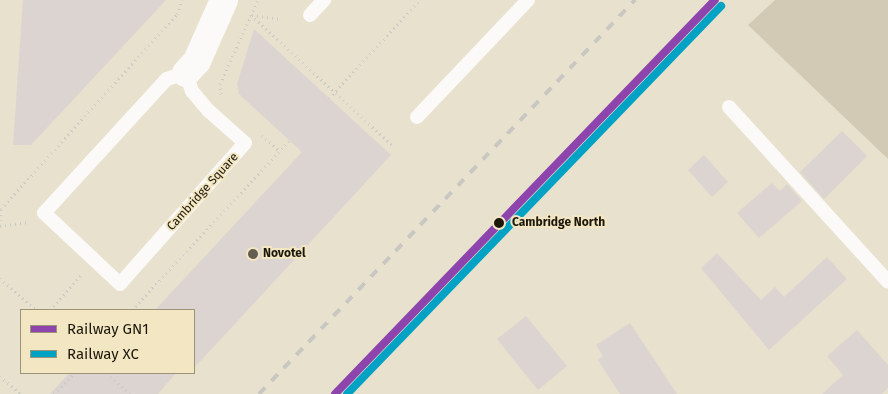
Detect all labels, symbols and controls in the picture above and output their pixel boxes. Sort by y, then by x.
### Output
street label: Cambridge Square [164,150,242,234]
marker: Cambridge North [490,214,508,232]
place label: Cambridge North [512,216,605,230]
place label: Novotel [263,247,306,261]
marker: Novotel [247,248,259,260]
legend [20,309,195,374]
text: Railway GN1 [67,320,149,338]
text: Railway XC [67,345,139,363]

